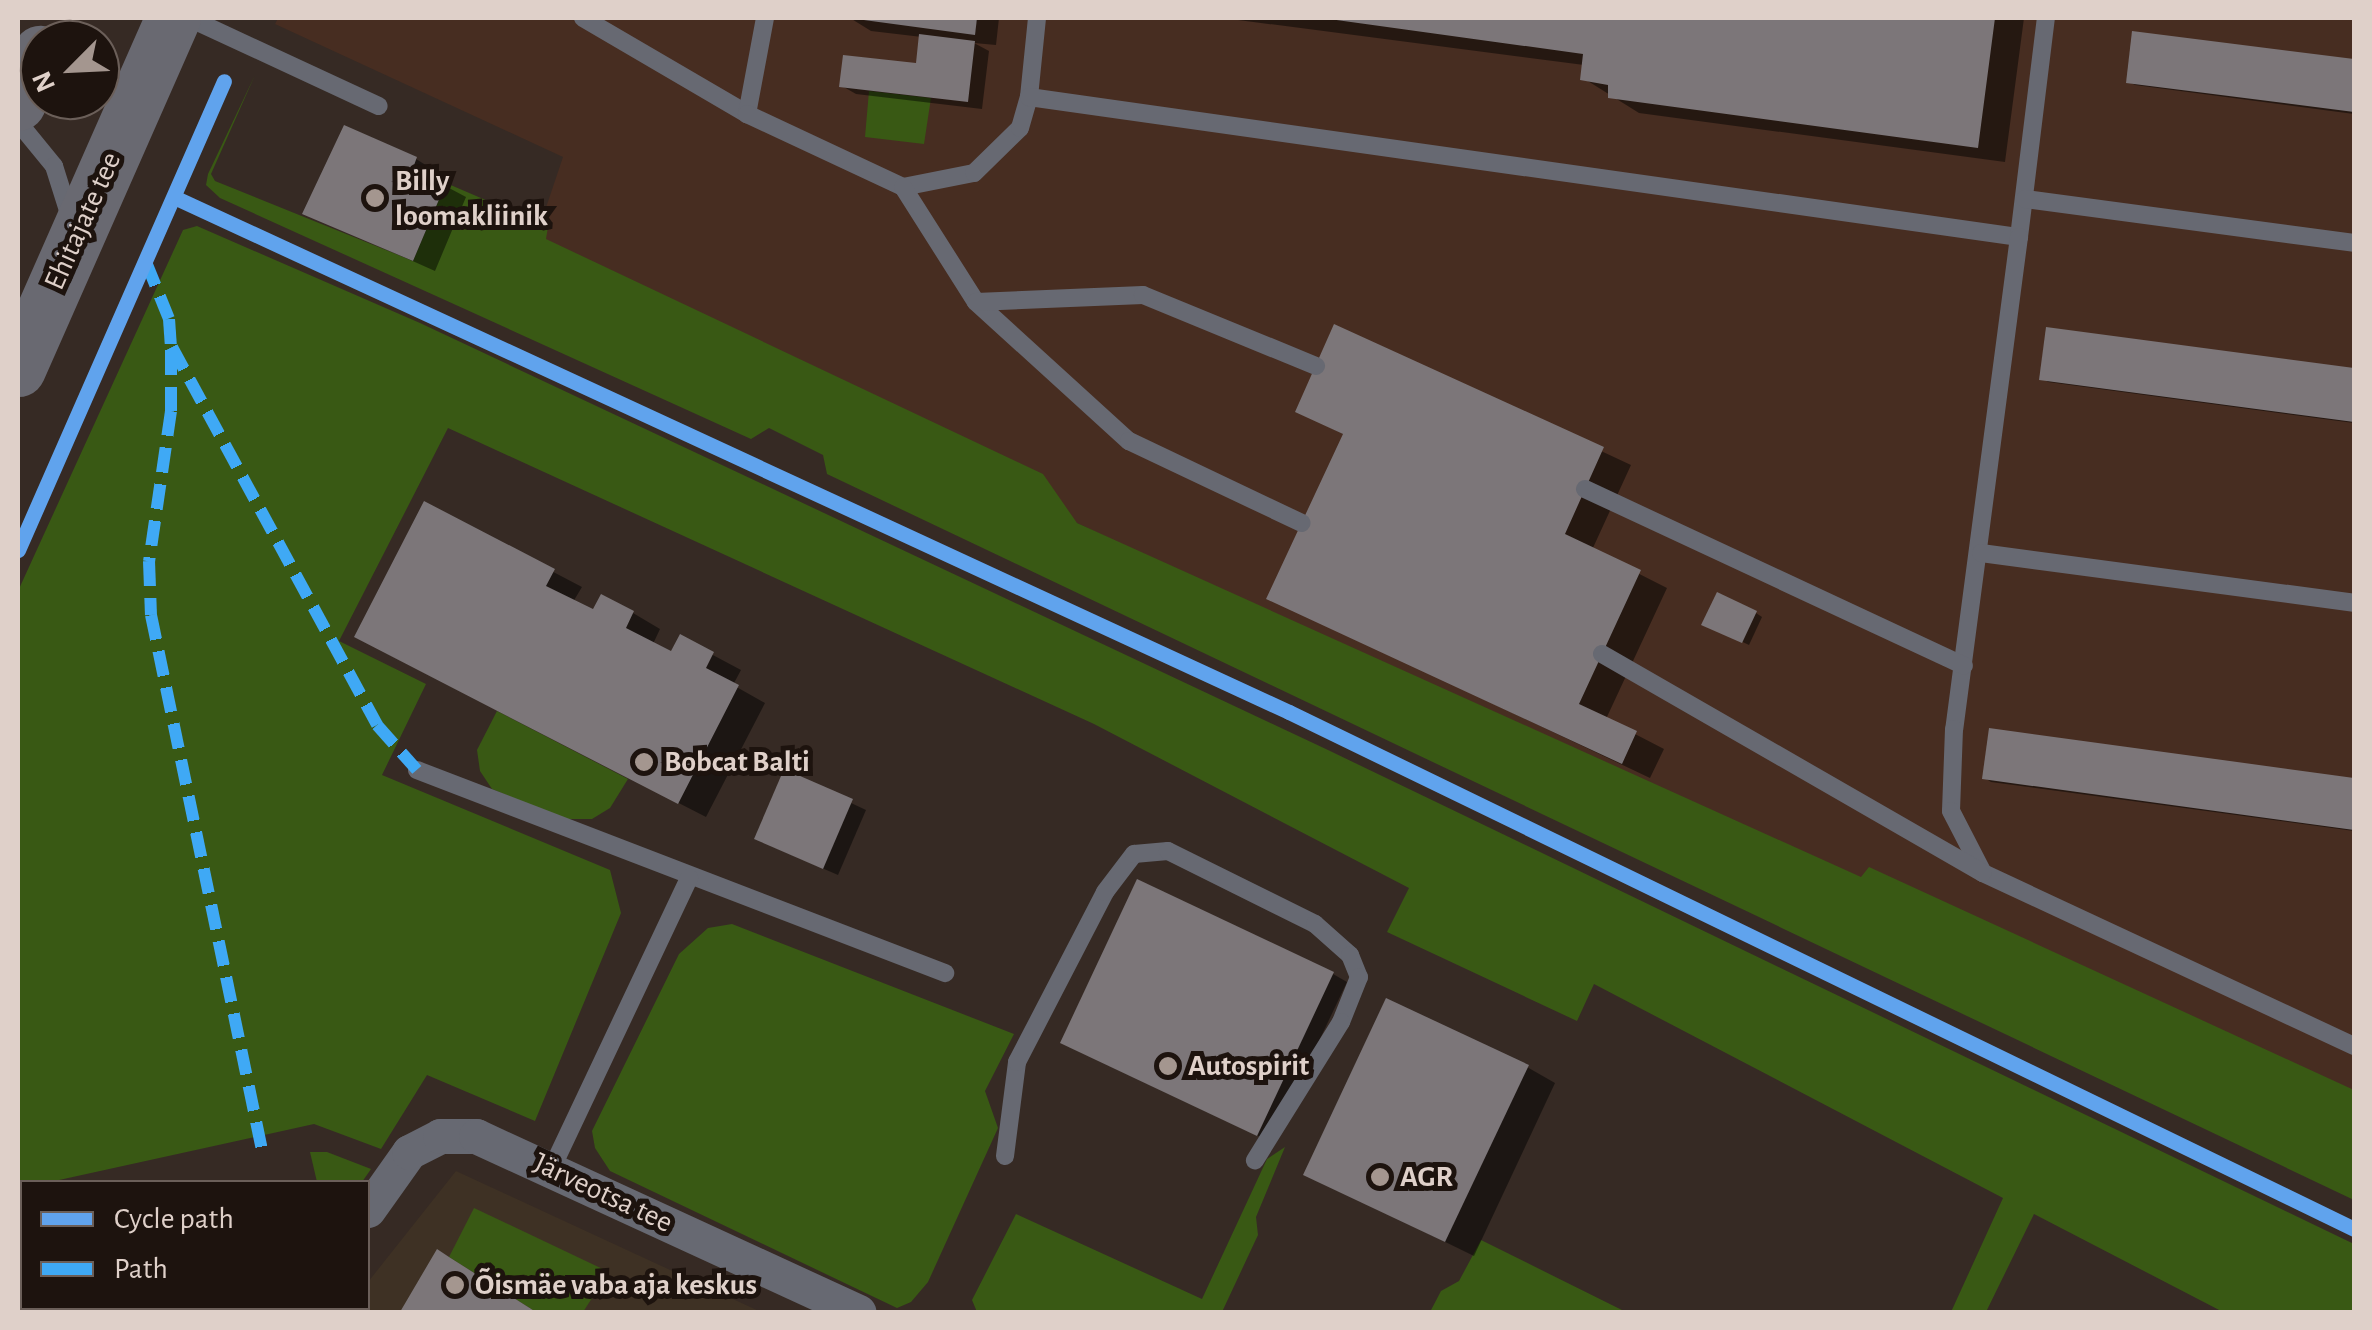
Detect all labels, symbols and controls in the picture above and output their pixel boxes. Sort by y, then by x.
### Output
north arrow [20,20,120,120]
text: N [28,67,61,96]
street label: Ehitajate tee [37,146,129,296]
place label: Billy loomakliinik [395,163,548,234]
marker: Billy loomakliinik [364,187,386,209]
place label: Bobcat Balti [664,744,810,780]
marker: Bobcat Balti [633,751,655,773]
place label: Autospirit [1188,1048,1309,1084]
marker: Autospirit [1157,1055,1179,1077]
street label: Järveotsa tee [528,1145,678,1241]
place label: AGR [1400,1159,1453,1195]
marker: AGR [1369,1166,1391,1188]
legend [20,1180,370,1310]
text: Cycle path [114,1204,234,1234]
text: Path [114,1254,168,1284]
place label: Õismäe vaba aja keskus [475,1267,757,1303]
marker: Õismäe vaba aja keskus [444,1274,466,1296]

